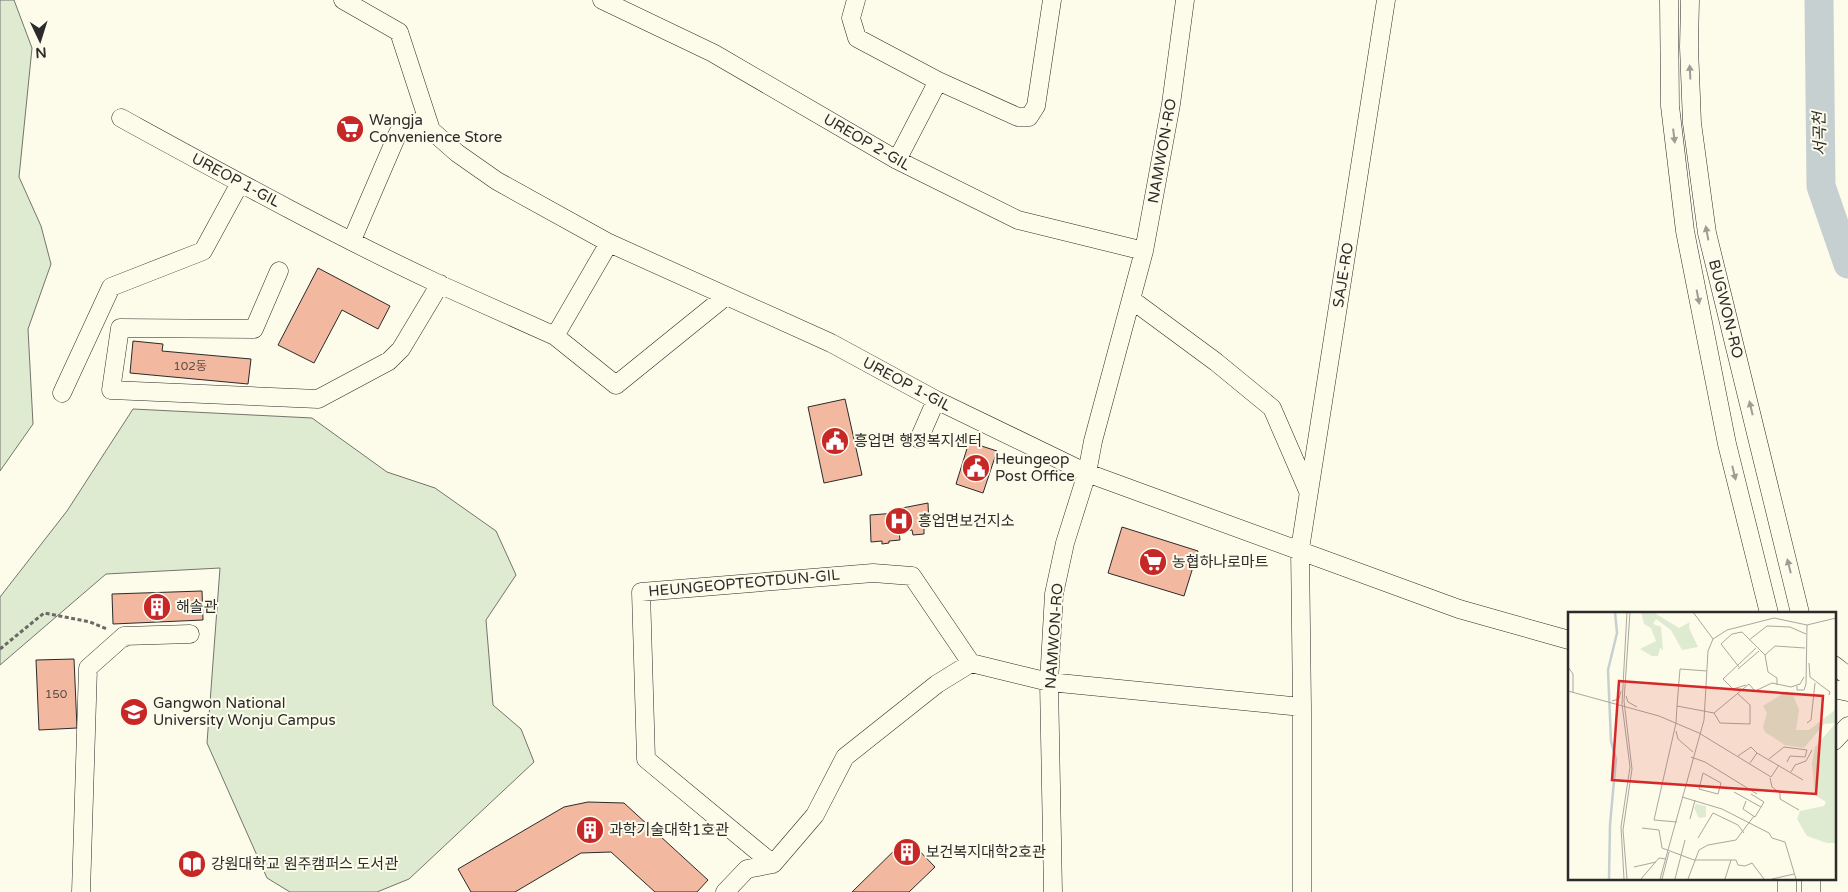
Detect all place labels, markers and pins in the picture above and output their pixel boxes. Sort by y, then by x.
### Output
place label: Wangja Convenience Store [369,111,502,146]
supermarket icon: Wangja Convenience Store [335,114,365,144]
public building icon: 흥업면 행정복지센터 [820,426,850,456]
place label: 흥업면 행정복지센터 [854,432,982,450]
place label: Heungeop Post Office [995,450,1075,485]
public building icon: Heungeop Post Office [961,453,991,483]
hospital icon: 흥업면보건지소 [884,506,914,536]
place label: 흥업면보건지소 [918,512,1015,530]
supermarket icon: 농협하나로마트 [1138,547,1168,577]
place label: 농협하나로마트 [1172,553,1269,571]
building icon: 해솔관 [142,592,172,622]
place label: 해솔관 [176,598,218,616]
place label: Gangwon National University Wonju Campus [153,694,336,729]
school or university icon: Gangwon National University Wonju Campus [119,697,149,727]
building icon: 과학기술대학1호관 [575,815,605,845]
place label: 과학기술대학1호관 [609,821,729,839]
building icon: 보건복지대학2호관 [892,837,922,867]
place label: 보건복지대학2호관 [926,843,1046,861]
library icon: 강원대학교 원주캠퍼스 도서관 [177,849,207,879]
place label: 강원대학교 원주캠퍼스 도서관 [211,855,398,873]

